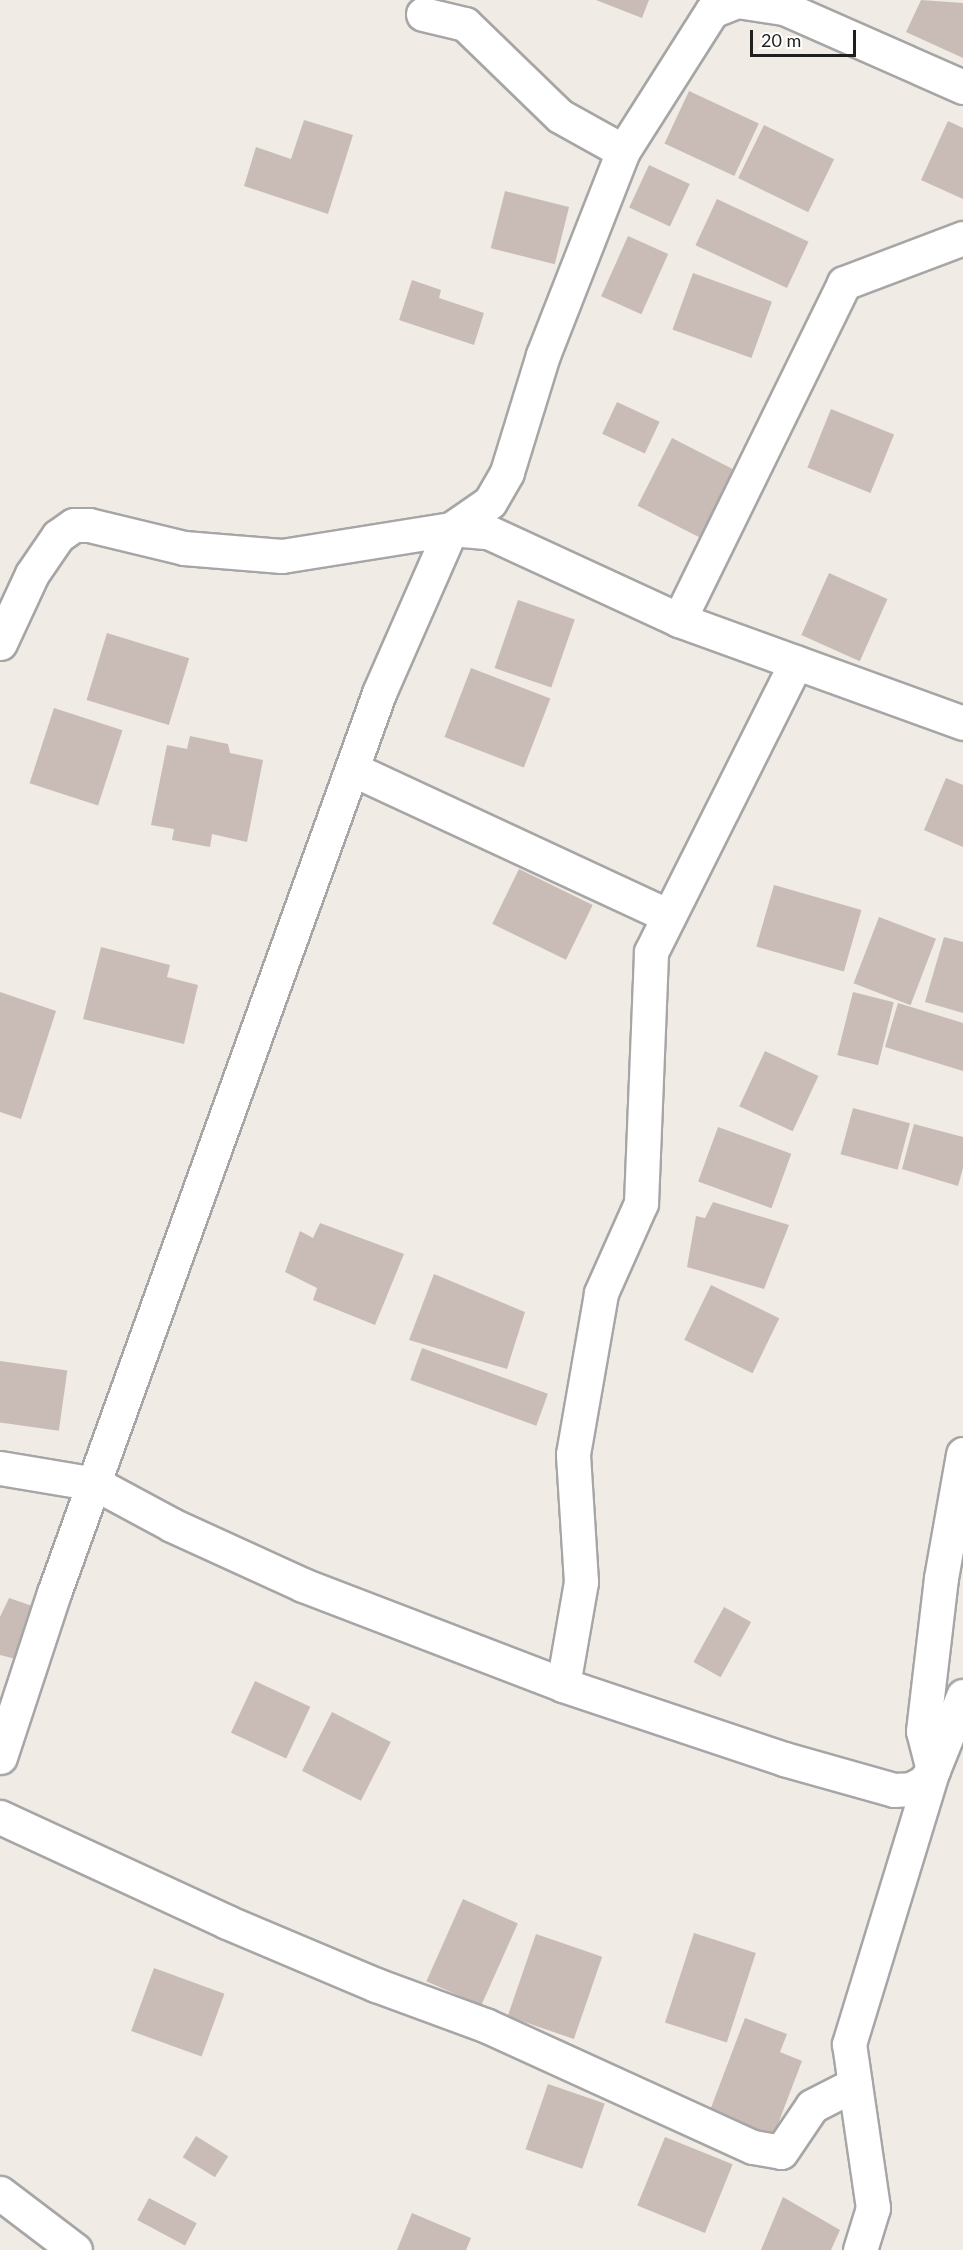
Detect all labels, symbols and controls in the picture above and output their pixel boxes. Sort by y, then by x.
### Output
scale bar [753,18,860,56]
text: 20 m [761,29,801,51]

